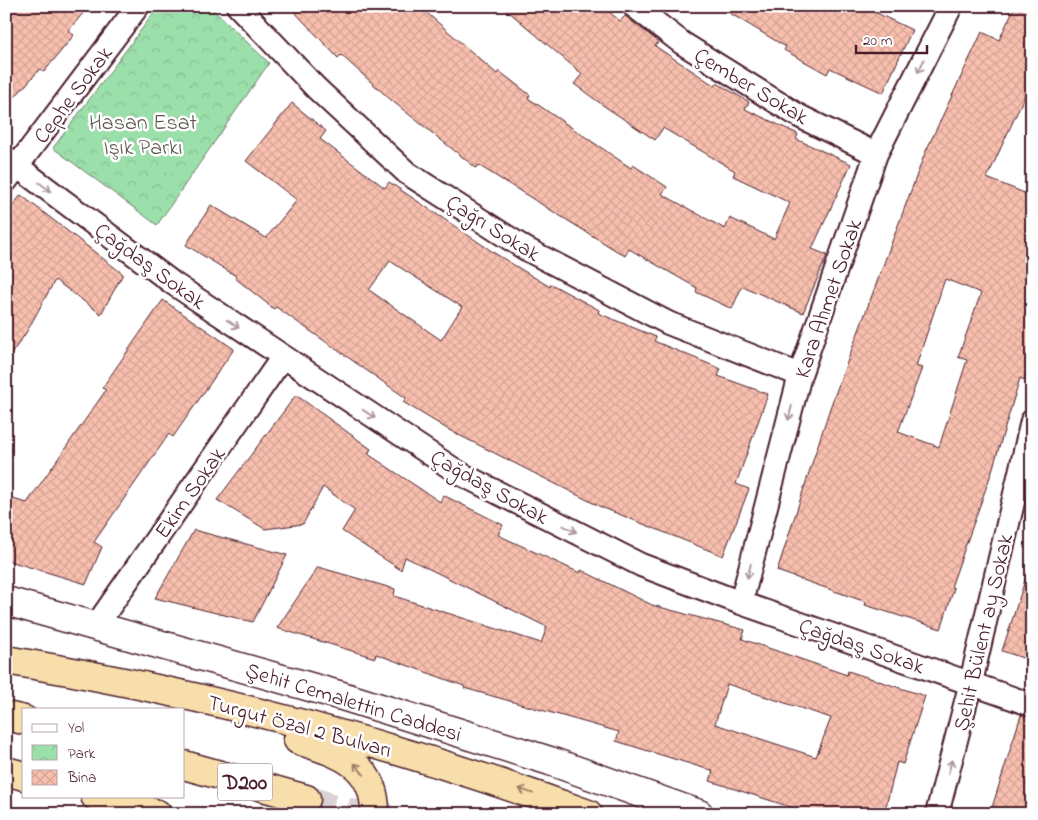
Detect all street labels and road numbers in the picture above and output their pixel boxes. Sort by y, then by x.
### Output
street label: Cephe Sokak [27,40,122,151]
street label: Çember Sokak [687,41,814,135]
street label: Çağrı Sokak [438,188,546,272]
street label: Kara Ahmet Sokak [788,215,872,383]
street label: Çağdaş Sokak [86,216,212,320]
street label: Ekim Sokak [148,441,235,546]
street label: Çağdaş Sokak [423,443,554,535]
street label: Şehit Bülent ay Sokak [947,531,1024,735]
street label: Çağdaş Sokak [794,611,928,685]
street label: Şehit Cemalettin Caddesi [241,656,465,752]
street label: Turgut Özal 2 Bulvarı [203,688,395,769]
road number: D200 [218,764,272,800]

